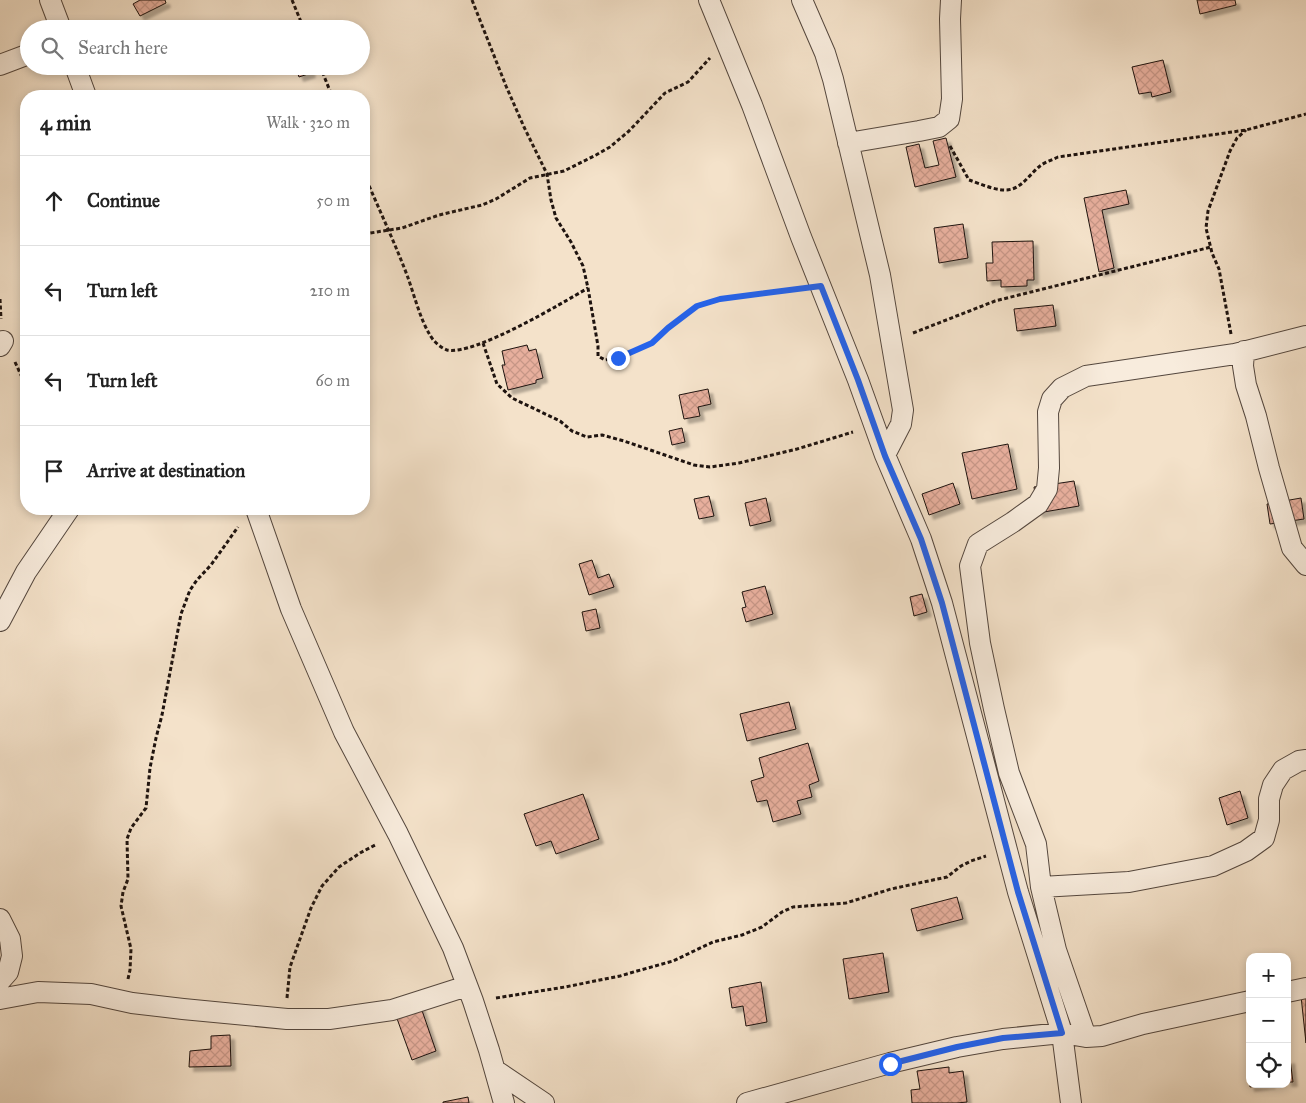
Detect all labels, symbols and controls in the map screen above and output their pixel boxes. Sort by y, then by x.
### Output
search box [20,20,370,75]
icon: search [38,34,66,62]
text: Search here [78,36,168,59]
text: 4 min [40,110,91,136]
text: Walk · 320 m [266,113,350,132]
icon: ahead [40,187,68,215]
text: Continue [87,189,160,212]
text: 50 m [316,191,350,210]
icon: left [40,277,68,305]
text: Turn left [87,279,157,302]
text: 210 m [310,281,350,300]
route end [607,347,630,370]
icon: left [40,367,68,395]
text: Turn left [87,369,157,392]
text: 60 m [316,371,350,390]
icon: arrive [40,457,68,485]
text: Arrive at destination [87,459,245,482]
map controls [1246,953,1291,1088]
button: + [1246,953,1291,998]
button: − [1246,998,1291,1043]
button: locate [1246,1043,1291,1088]
route start [879,1053,902,1076]

